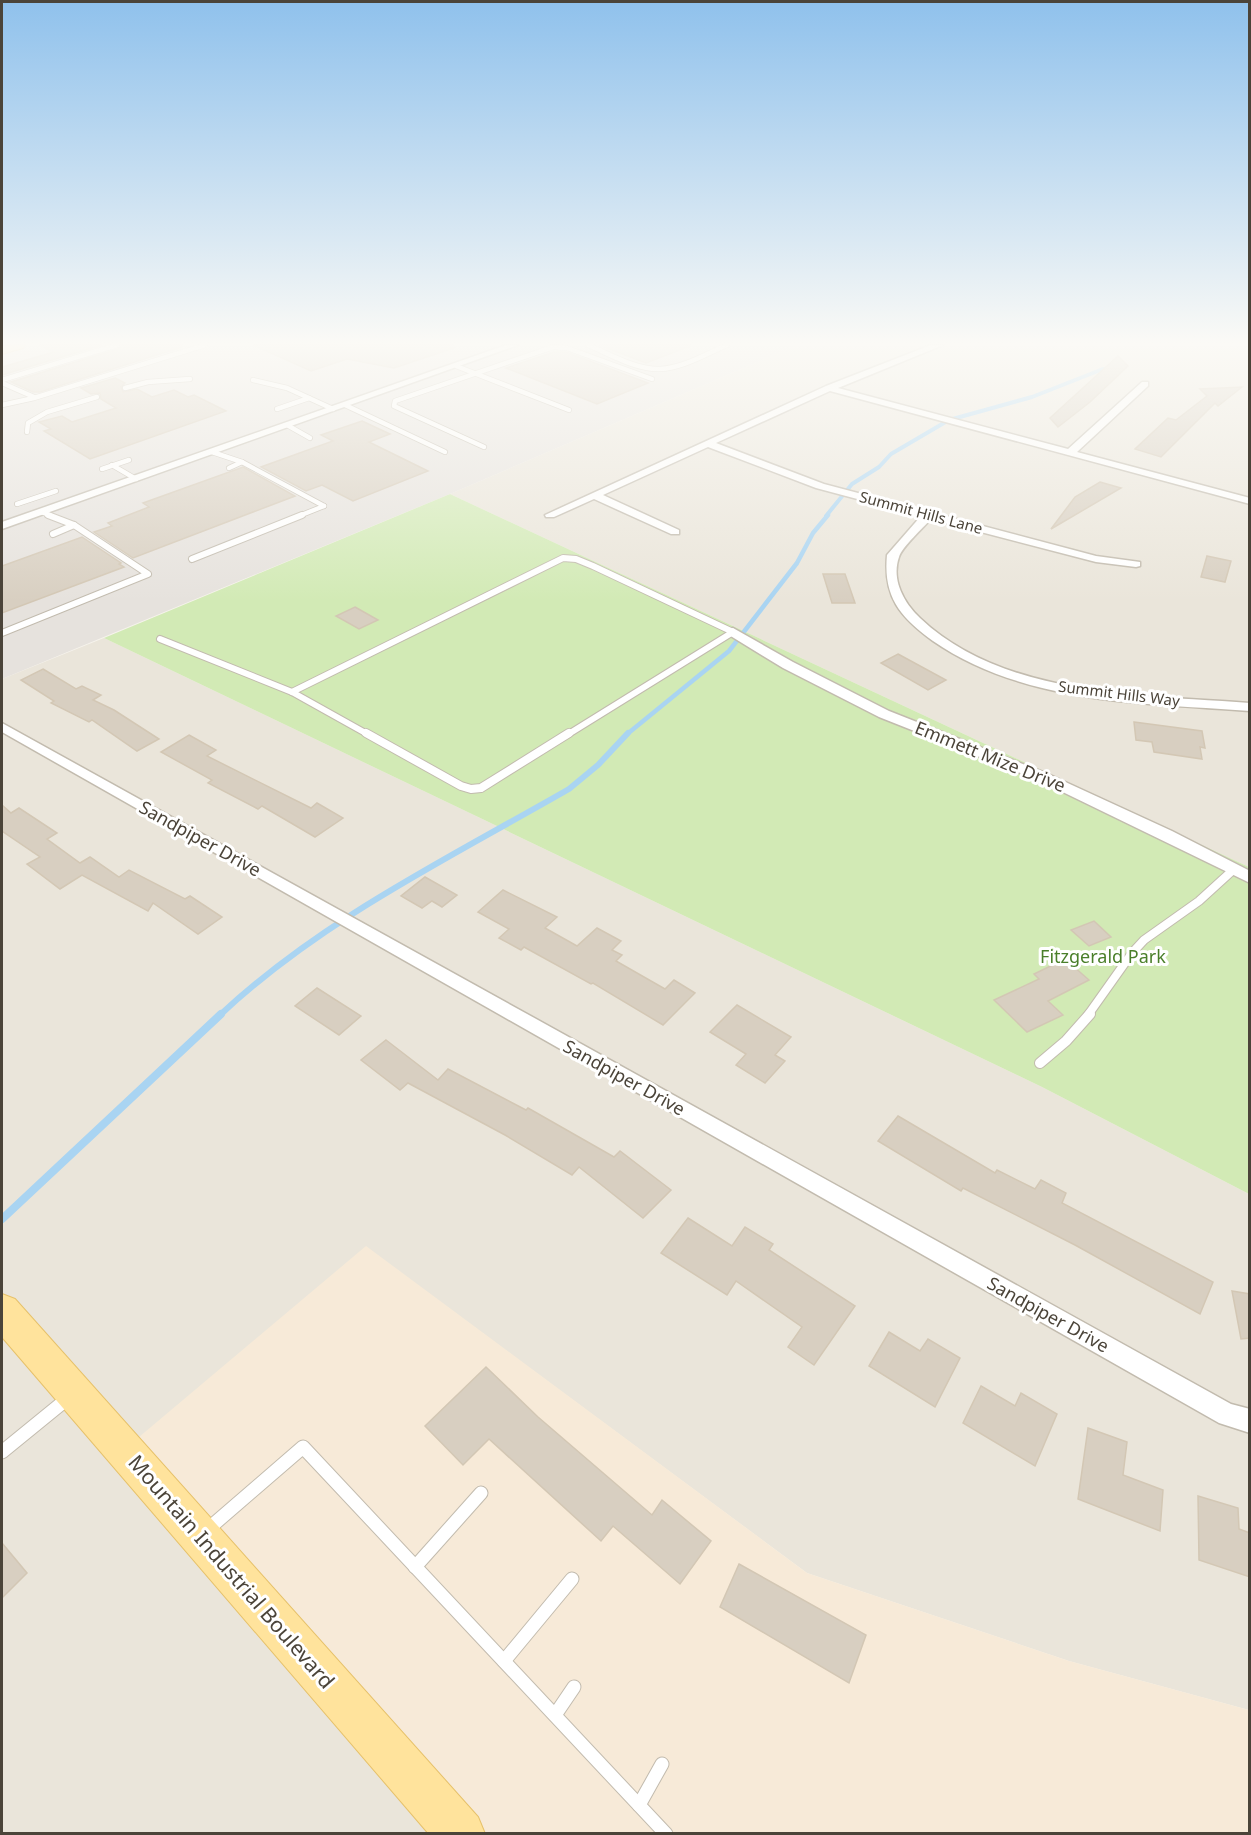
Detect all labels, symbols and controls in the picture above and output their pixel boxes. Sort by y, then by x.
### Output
street label: Summit Hills Lane [858,486,985,538]
street label: Summit Hills Way [1057,676,1181,710]
street label: Emmett Mize Drive [912,715,1069,797]
street label: Sandpiper Drive [135,795,266,882]
park label: Fitzgerald Park [1040,944,1166,968]
street label: Sandpiper Drive [559,1034,690,1121]
street label: Sandpiper Drive [983,1271,1114,1358]
street label: Mountain Industrial Boulevard [122,1449,341,1694]

